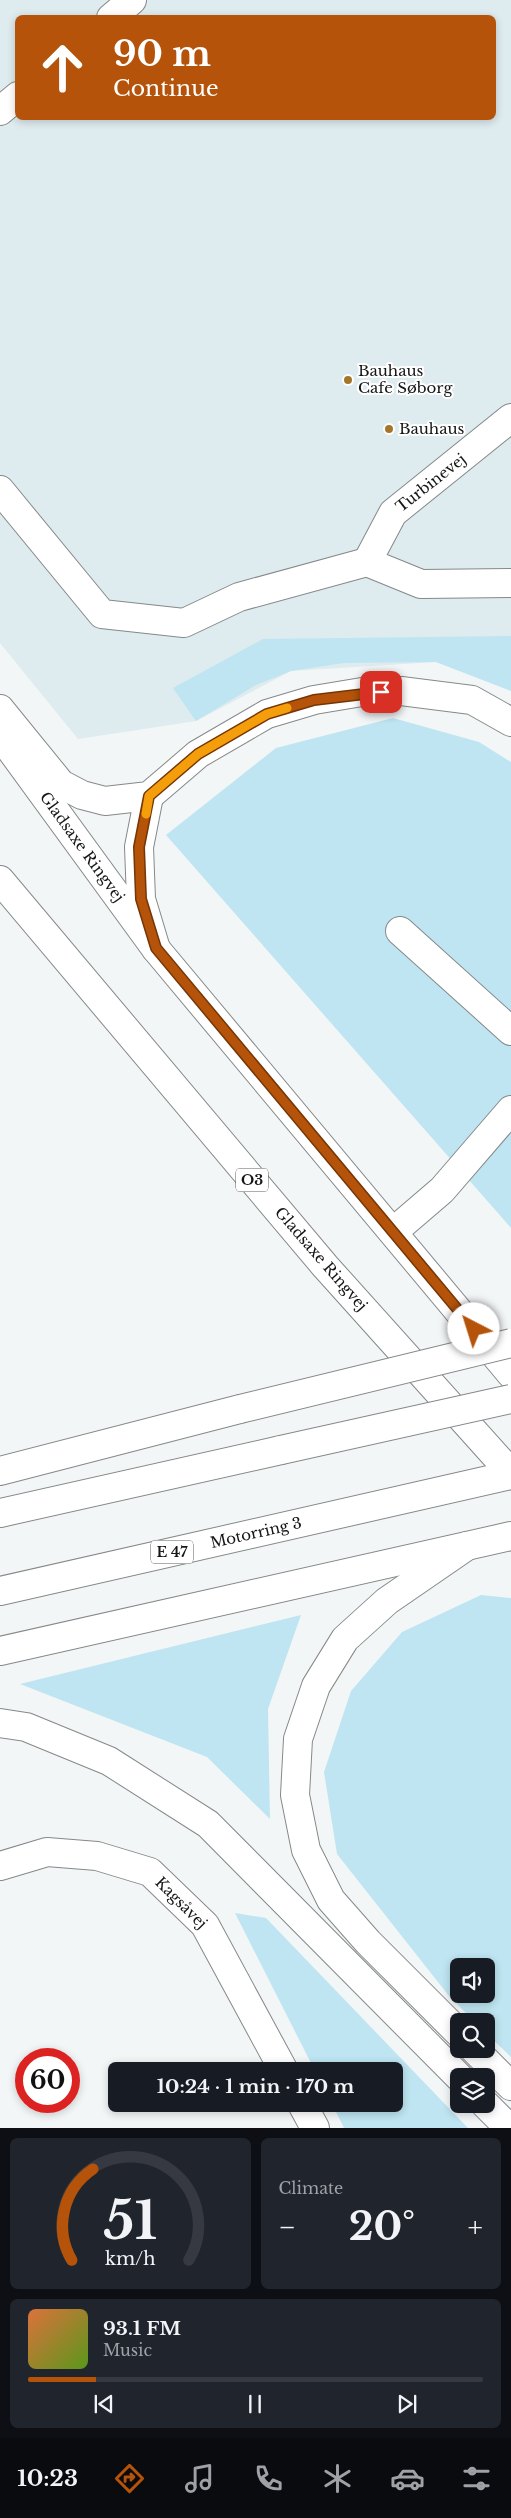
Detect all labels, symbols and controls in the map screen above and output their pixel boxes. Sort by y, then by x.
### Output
text: 90 m [113,32,211,75]
icon: ahead [30,35,95,100]
text: Continue [113,75,219,102]
place label: Bauhaus Cafe Søborg [358,361,454,397]
marker: Bauhaus Cafe Søborg [342,374,354,386]
place label: Bauhaus [399,419,465,438]
marker: Bauhaus [383,423,395,435]
street label: Turbinevej [392,449,470,516]
pin [360,671,402,713]
icon: arrive [367,678,395,706]
street label: Gladsaxe Ringvej [36,788,129,905]
road number: O3 [236,1168,268,1192]
street label: Gladsaxe Ringvej [271,1203,372,1314]
position arrow [447,1302,499,1354]
street label: Motorring 3 [208,1513,304,1552]
road number: E 47 [151,1540,193,1564]
street label: Kagsåvej [151,1873,211,1933]
map controls [450,1958,495,2113]
button: sound [450,1958,495,2003]
button: search [450,2013,495,2058]
speed limit sign: 60 [15,2048,80,2113]
button: layers [450,2068,495,2113]
text: 10:24 · 1 min · 170 m [157,2075,354,2098]
text: Climate [279,2178,343,2198]
text: 51 [103,2189,157,2253]
text: 20° [349,2203,415,2250]
text: − [279,2210,296,2245]
text: + [468,2210,483,2245]
text: km/h [105,2248,156,2270]
text: 93.1 FM [103,2317,181,2340]
text: Music [103,2340,152,2360]
icon: previous [90,2390,118,2418]
icon: pause [241,2390,269,2418]
icon: next [393,2390,421,2418]
icon: directions [112,2461,147,2496]
icon: music [182,2461,217,2496]
icon: phone [251,2461,286,2496]
icon: climate [320,2461,355,2496]
icon: car [390,2461,425,2496]
icon: filters [459,2461,494,2496]
text: 10:23 [17,2465,78,2492]

